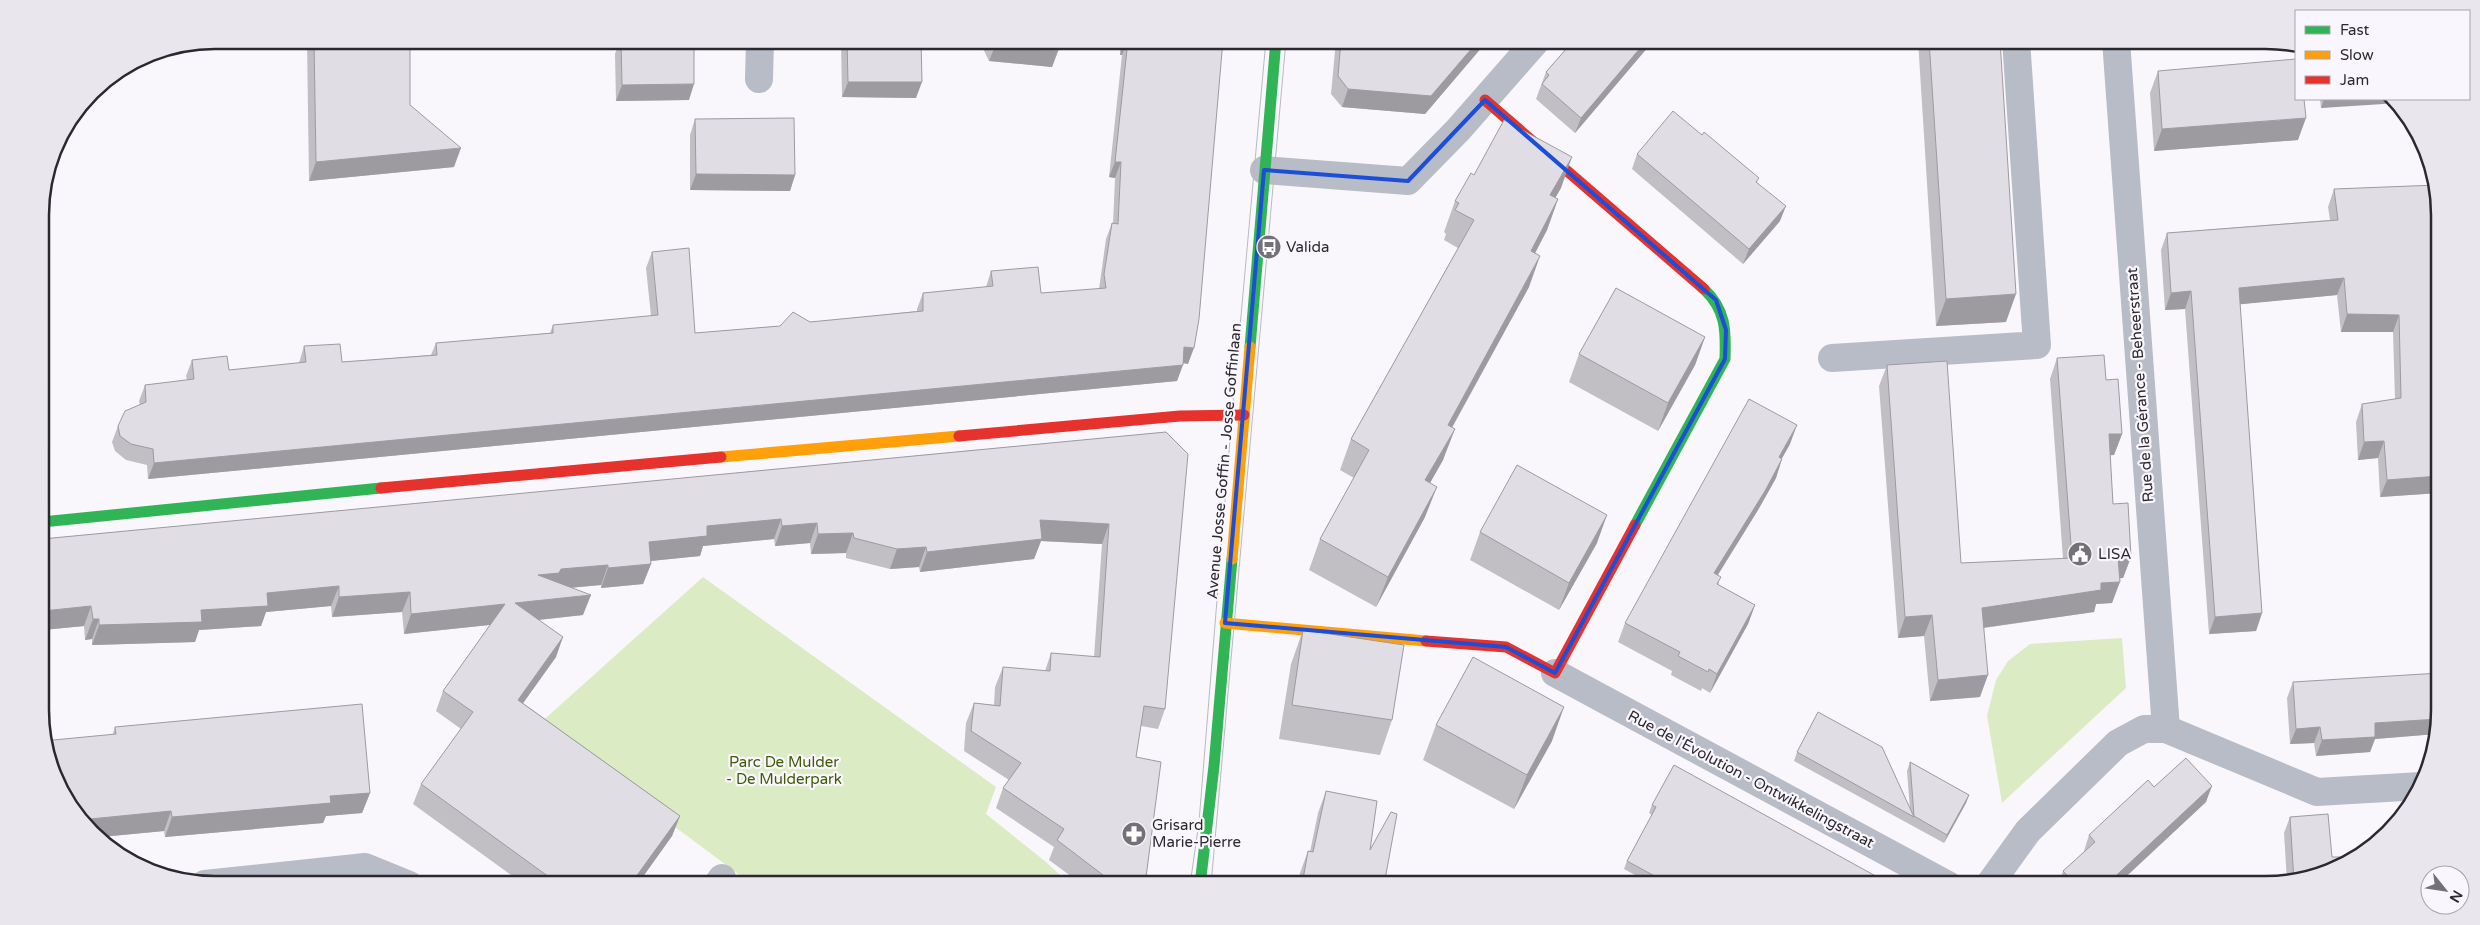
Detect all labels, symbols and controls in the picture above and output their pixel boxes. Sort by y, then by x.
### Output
legend [2295,10,2470,100]
text: Fast [2340,21,2370,39]
text: Slow [2340,46,2374,64]
text: Jam [2340,71,2369,89]
bus stop icon: Valida [1256,234,1282,260]
place label: Valida [1286,238,1329,256]
street label: Rue de la Gérance - Beheerstraat [2123,267,2157,503]
street label: Avenue Josse Goffin - Josse Goffinlaan [1203,322,1245,600]
public building icon: LISA [2067,541,2093,567]
place label: LISA [2098,545,2131,563]
street label: Rue de l'Évolution - Ontwikkelingstraat [1625,706,1877,852]
park label: Parc De Mulder - De Mulderpark [726,753,842,788]
place label: Grisard Marie-Pierre [1152,816,1241,851]
pharmacy icon: Grisard Marie-Pierre [1121,821,1147,847]
north arrow [2420,865,2470,915]
text: N [2446,887,2466,905]

